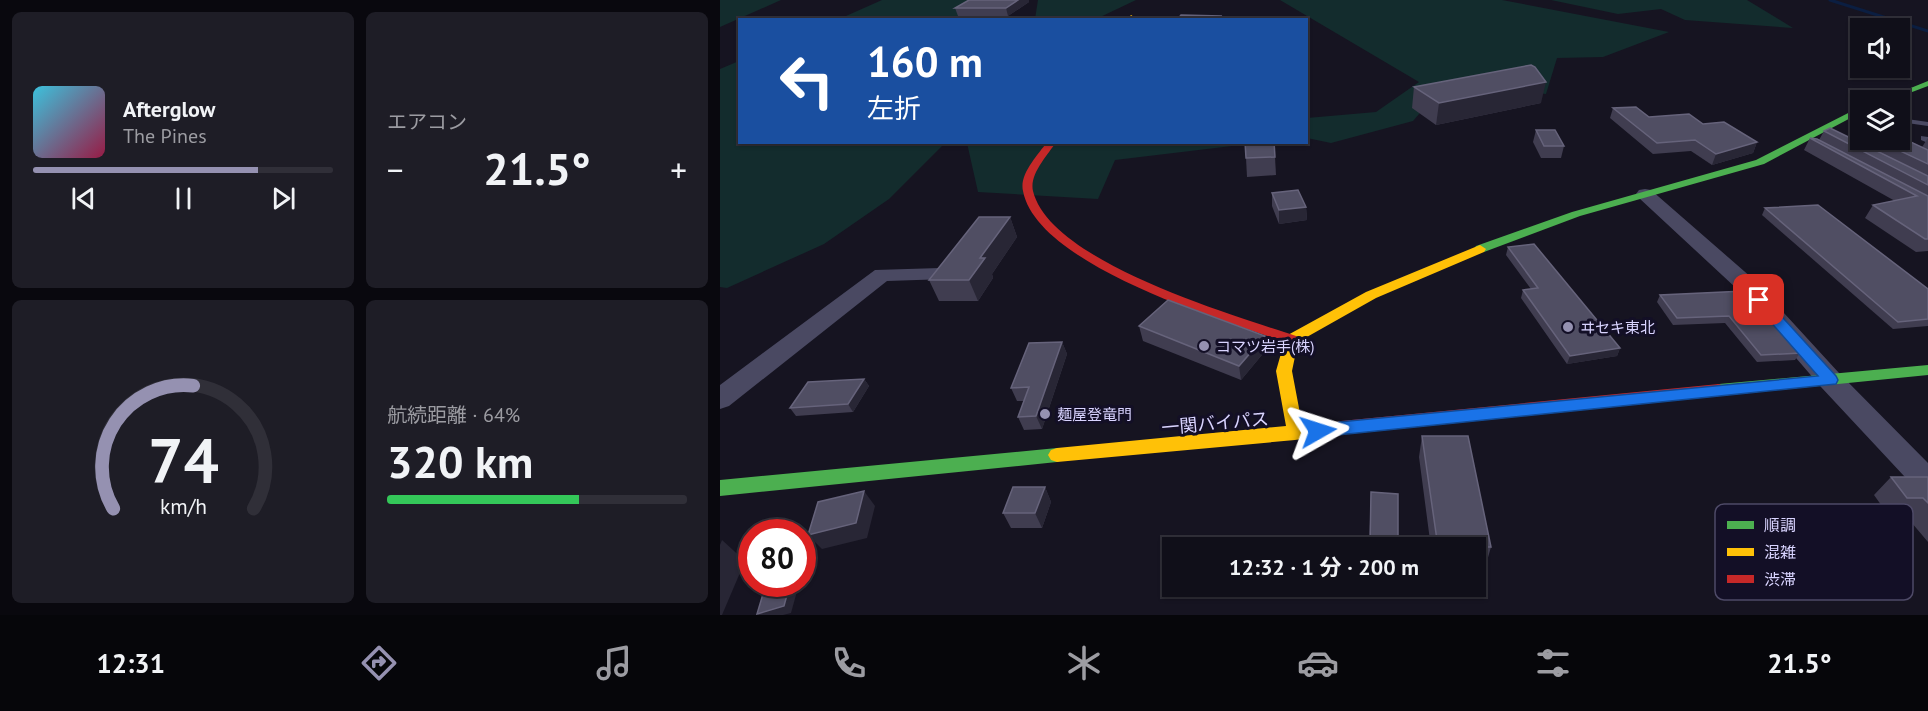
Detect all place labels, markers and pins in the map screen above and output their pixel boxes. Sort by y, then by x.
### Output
pin [1733,274,1784,325]
place label: ヰセキ東北 [1580,318,1655,337]
marker: ヰセキ東北 [1561,320,1575,334]
place label: コマツ岩手(株) [1216,337,1314,356]
marker: コマツ岩手(株) [1197,339,1211,353]
place label: 麺屋登竜門 [1057,405,1132,424]
marker: 麺屋登竜門 [1038,407,1052,421]

